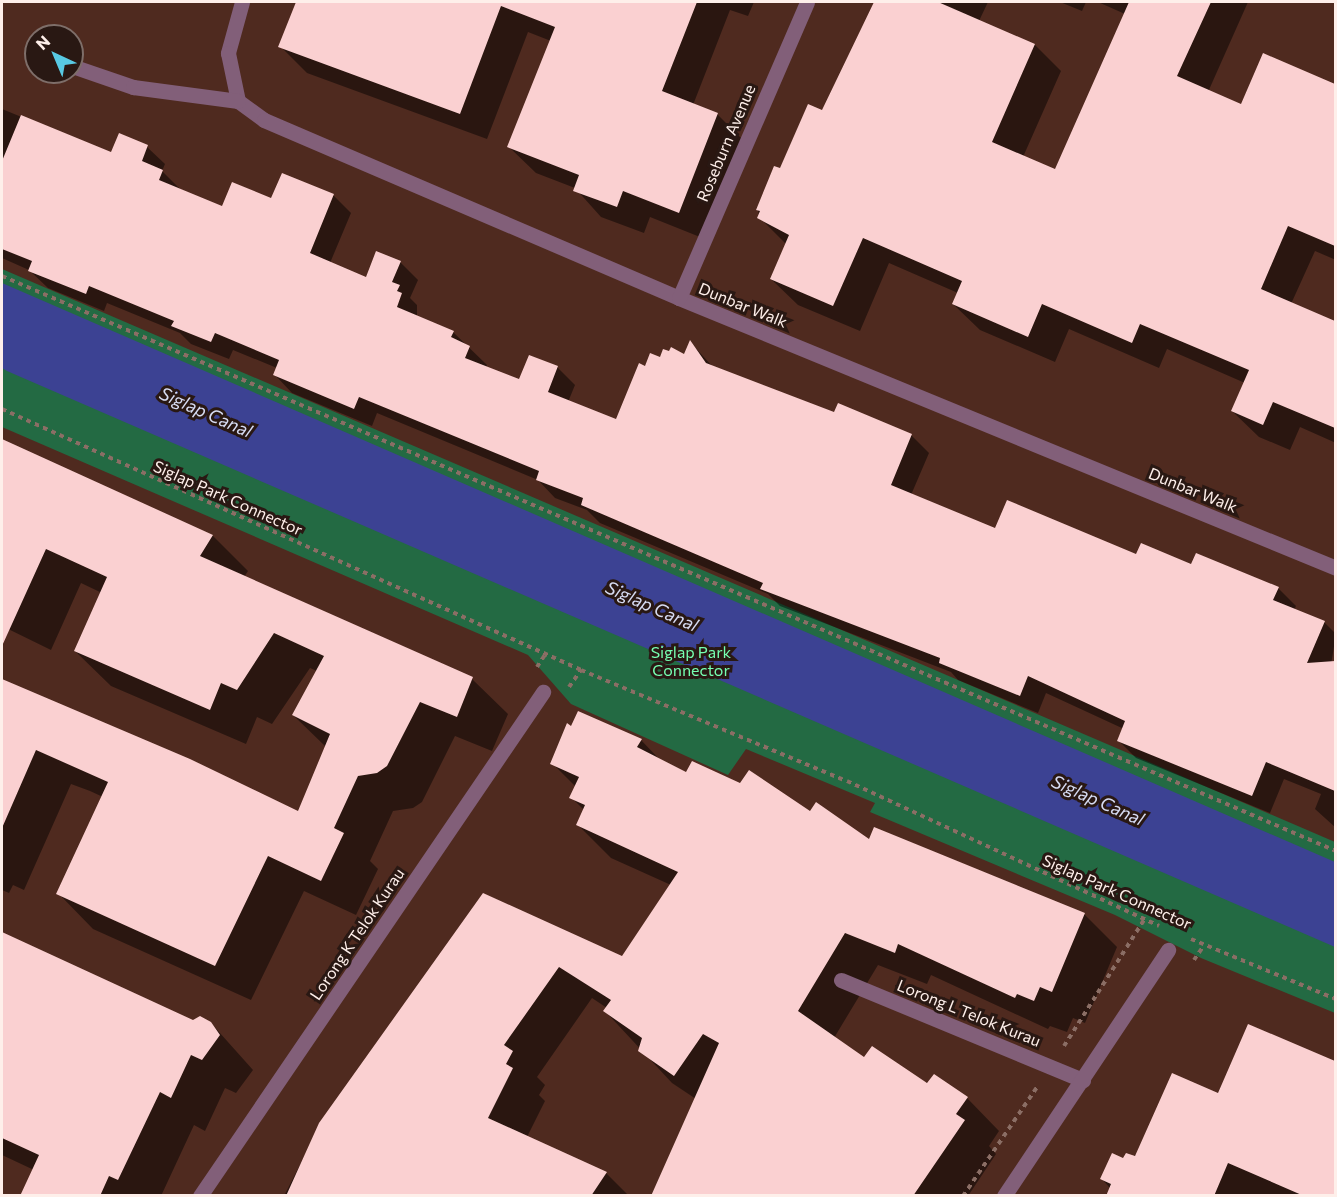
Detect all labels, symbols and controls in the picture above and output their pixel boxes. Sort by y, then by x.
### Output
north arrow [24,24,84,84]
text: N [32,31,53,53]
street label: Roseburn Avenue [693,81,759,205]
street label: Dunbar Walk [696,279,790,331]
water label: Siglap Canal [156,382,256,442]
street label: Siglap Park Connector [150,456,306,540]
street label: Dunbar Walk [1146,464,1240,516]
water label: Siglap Canal [602,576,702,636]
park label: Siglap Park Connector [651,642,731,680]
water label: Siglap Canal [1048,770,1148,830]
street label: Siglap Park Connector [1039,850,1195,934]
street label: Lorong K Telok Kurau [306,864,408,1004]
street label: Lorong L Telok Kurau [894,975,1044,1051]

